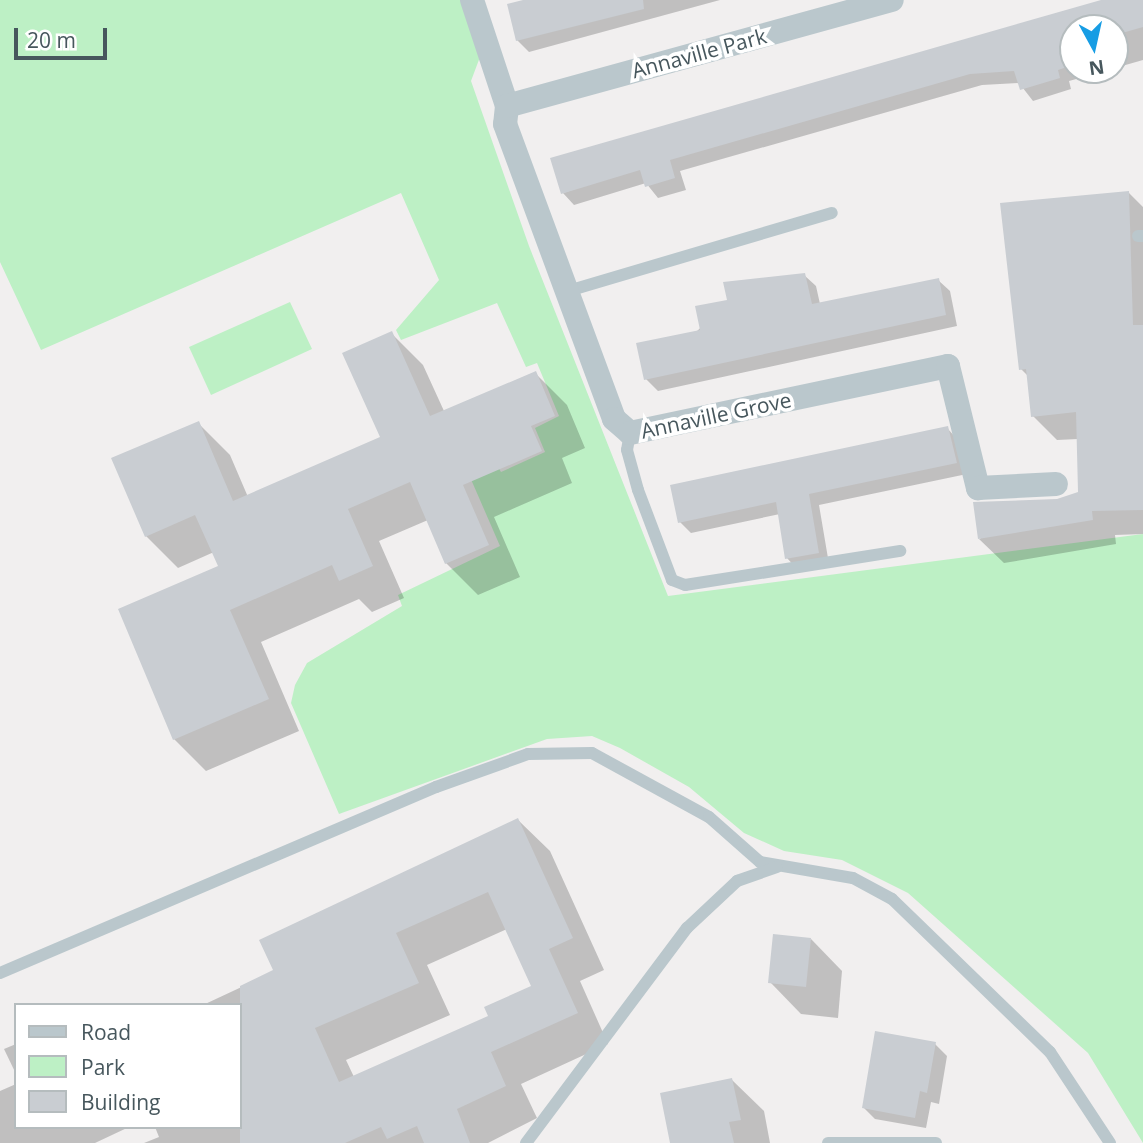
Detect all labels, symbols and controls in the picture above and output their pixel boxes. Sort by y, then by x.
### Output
scale bar [18,14,110,58]
north arrow [1059,14,1129,84]
street label: Annaville Park [629,23,769,83]
text: 20 m [27,26,76,54]
text: N [1087,54,1106,82]
street label: Annaville Grove [638,387,794,443]
legend [14,1003,242,1129]
text: Road [81,1018,131,1046]
text: Park [81,1053,125,1081]
text: Building [81,1088,160,1116]

